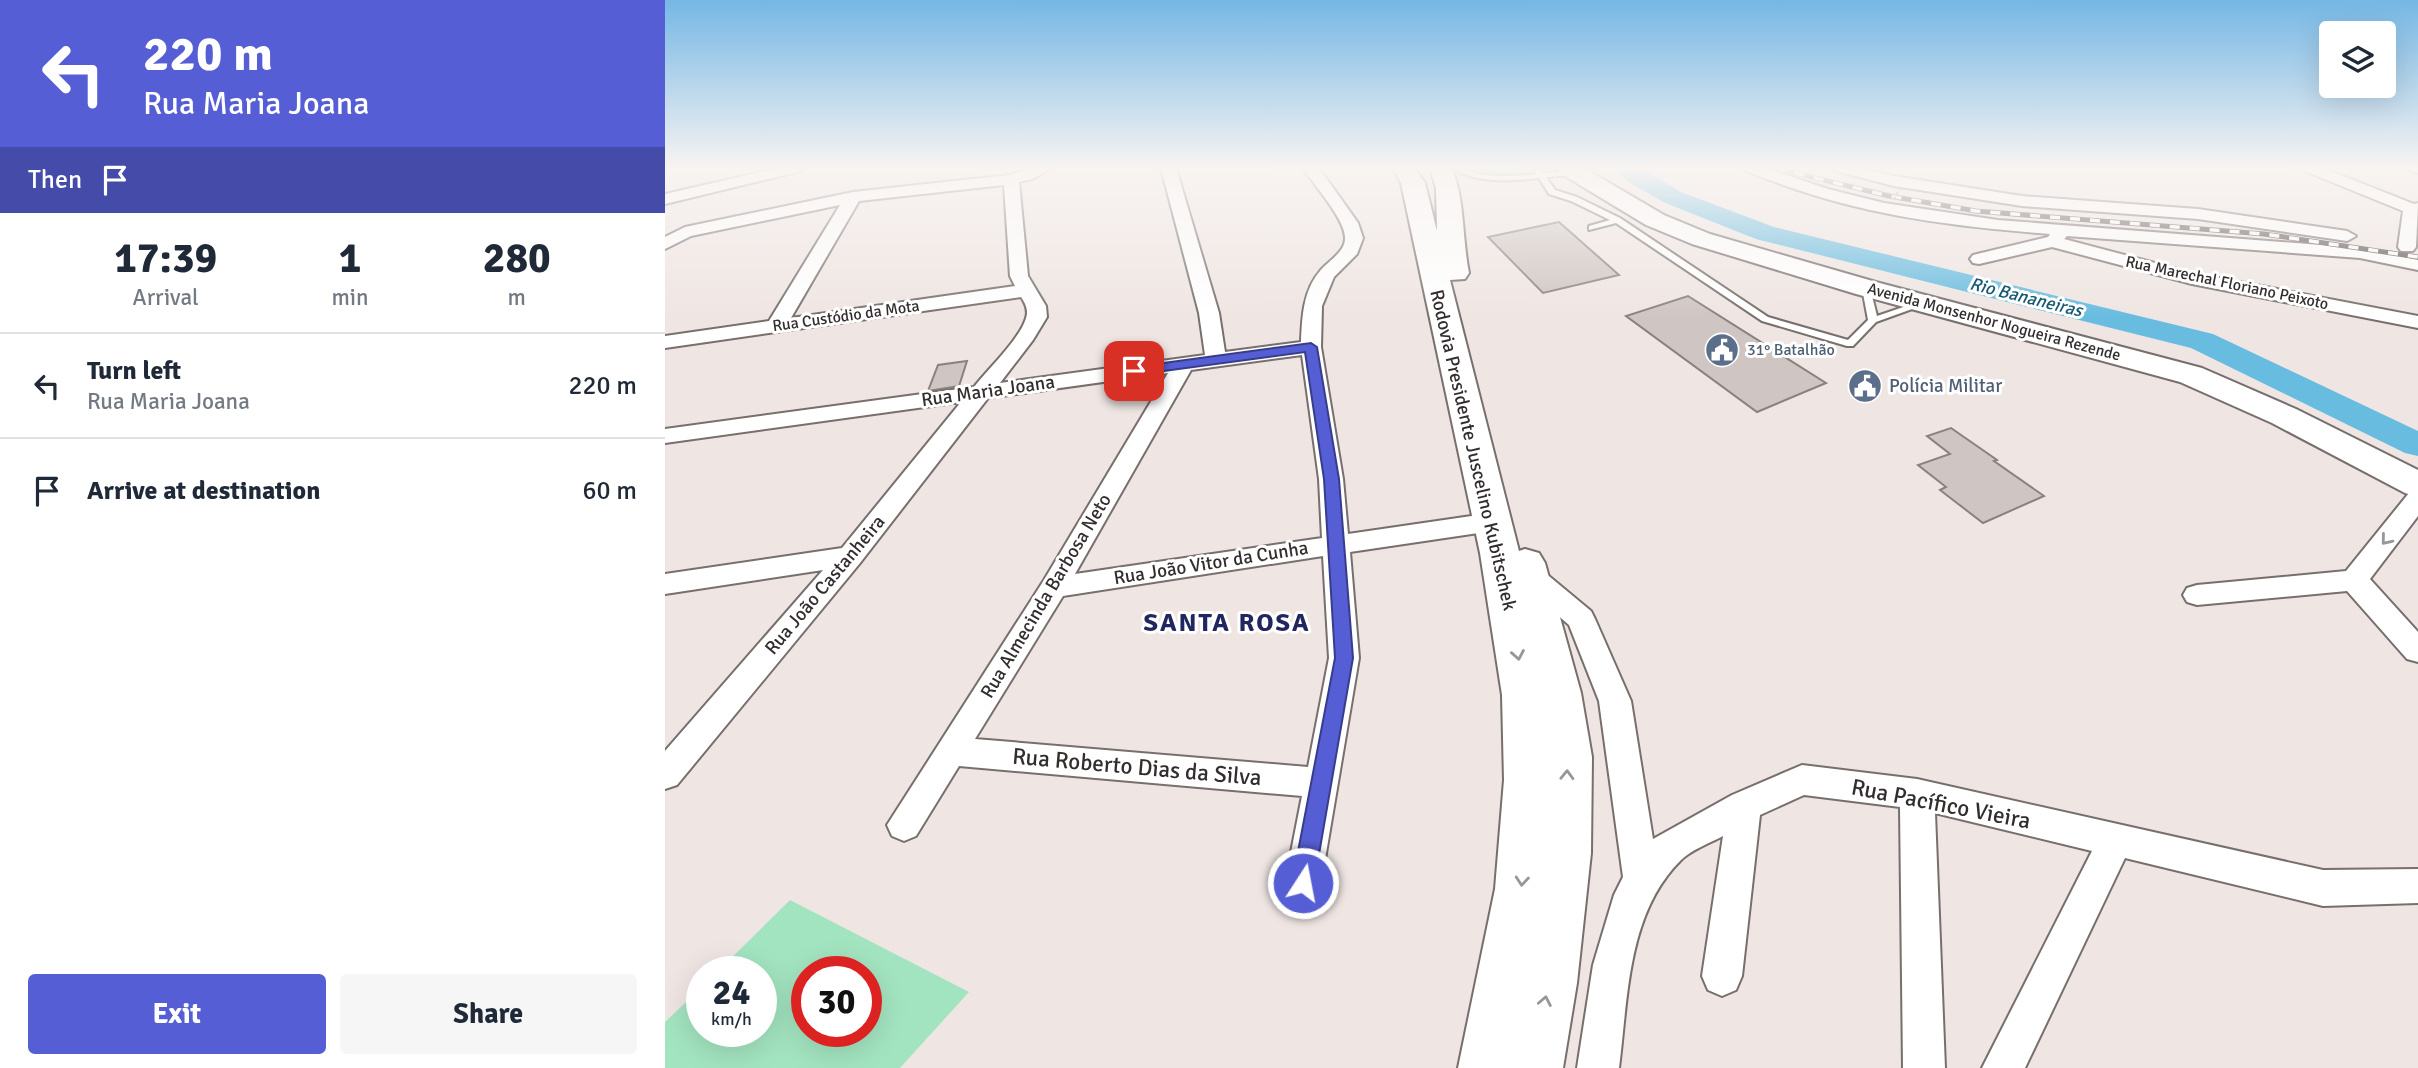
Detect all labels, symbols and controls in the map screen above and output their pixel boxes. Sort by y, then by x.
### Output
map controls [2319,21,2396,98]
button: layers [2319,21,2396,98]
text: 220 m [143,24,273,84]
icon: left [28,28,119,119]
text: Rua Maria Joana [143,84,370,123]
icon: arrive [96,161,134,199]
text: Then [28,164,82,196]
text: 17:39 [114,233,217,284]
text: 1 [339,233,361,284]
text: 280 [483,233,551,284]
street label: Rua Marechal Floriano Peixoto [2124,252,2330,314]
water label: Rio Bananeiras [1967,272,2087,322]
street label: Avenida Monsenhor Nogueira Rezende [1865,278,2123,366]
text: Arrival [133,283,199,312]
text: min [331,283,369,312]
text: m [508,283,526,312]
street label: Rodovia Presidente Juscelino Kubitschek [1424,287,1522,613]
street label: Rua Custódio da Mota [771,296,921,336]
public building icon: 31° Batalhão [1703,331,1741,369]
place label: 31° Batalhão [1747,340,1835,360]
pin [1104,341,1164,401]
icon: arrive [1115,352,1153,390]
text: Turn left [87,355,181,387]
icon: left [28,367,66,405]
public building icon: Polícia Militar [1846,367,1884,405]
text: 220 m [568,370,637,402]
street label: Rua Maria Joana [920,370,1056,412]
place label: Polícia Militar [1889,374,2002,398]
text: Rua Maria Joana [87,387,250,416]
icon: arrive [28,472,66,510]
text: Arrive at destination [87,475,320,507]
text: 60 m [582,475,637,507]
street label: Rua Almecinda Barbosa Neto [975,489,1117,703]
street label: Rua João Castanheira [760,510,890,660]
one-way arrow [2381,532,2394,544]
street label: Rua João Vitor da Cunha [1112,536,1310,590]
district label: SANTA ROSA [1143,607,1311,639]
one-way arrow [1510,649,1525,661]
street label: Rua Roberto Dias da Silva [1011,742,1263,792]
one-way arrow [1560,769,1575,780]
street label: Rua Pacífico Vieira [1849,772,2033,836]
position arrow [1266,846,1340,920]
one-way arrow [1515,876,1530,887]
speed limit sign: 30 [791,956,882,1047]
text: 24 [713,971,750,1014]
button: Exit [28,974,326,1054]
button: Share [340,974,637,1054]
one-way arrow [1536,995,1551,1007]
text: km/h [711,1008,752,1030]

